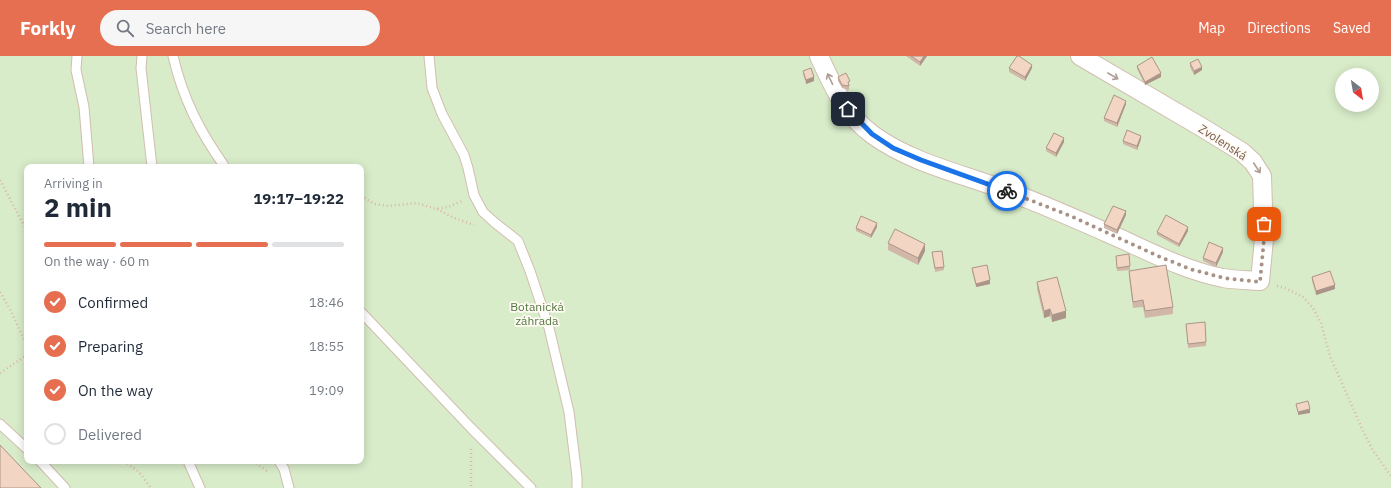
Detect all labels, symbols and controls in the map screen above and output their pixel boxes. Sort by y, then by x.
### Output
search box [100,10,380,46]
text: Forkly [20,16,76,40]
icon: search [114,17,136,39]
text: Search here [146,19,226,38]
text: Map [1198,19,1225,37]
text: Directions [1247,19,1311,37]
text: Saved [1333,19,1371,37]
north arrow [1335,68,1379,112]
map controls [1335,68,1379,112]
one-way arrow [1107,72,1119,80]
one-way arrow [826,74,833,86]
pin [831,92,865,126]
icon: home [837,98,859,120]
street label: Zvolenská [1196,121,1251,163]
one-way arrow [1253,162,1261,173]
courier [987,171,1027,211]
text: Arriving in [44,175,103,192]
icon: bike [996,180,1018,202]
text: 19:17–19:22 [253,189,344,208]
text: 2 min [44,190,112,224]
pin [1247,207,1281,241]
icon: bag [1253,213,1275,235]
text: On the way · 60 m [44,253,149,270]
icon: check [44,291,66,313]
text: Confirmed [78,293,148,312]
text: 18:46 [309,294,344,311]
park label: Botanická záhrada [510,299,564,328]
icon: check [44,335,66,357]
text: Preparing [78,337,143,356]
text: 18:55 [309,338,344,355]
icon: check [44,379,66,401]
text: On the way [78,381,153,400]
text: 19:09 [309,382,344,399]
text: Delivered [78,425,142,444]

